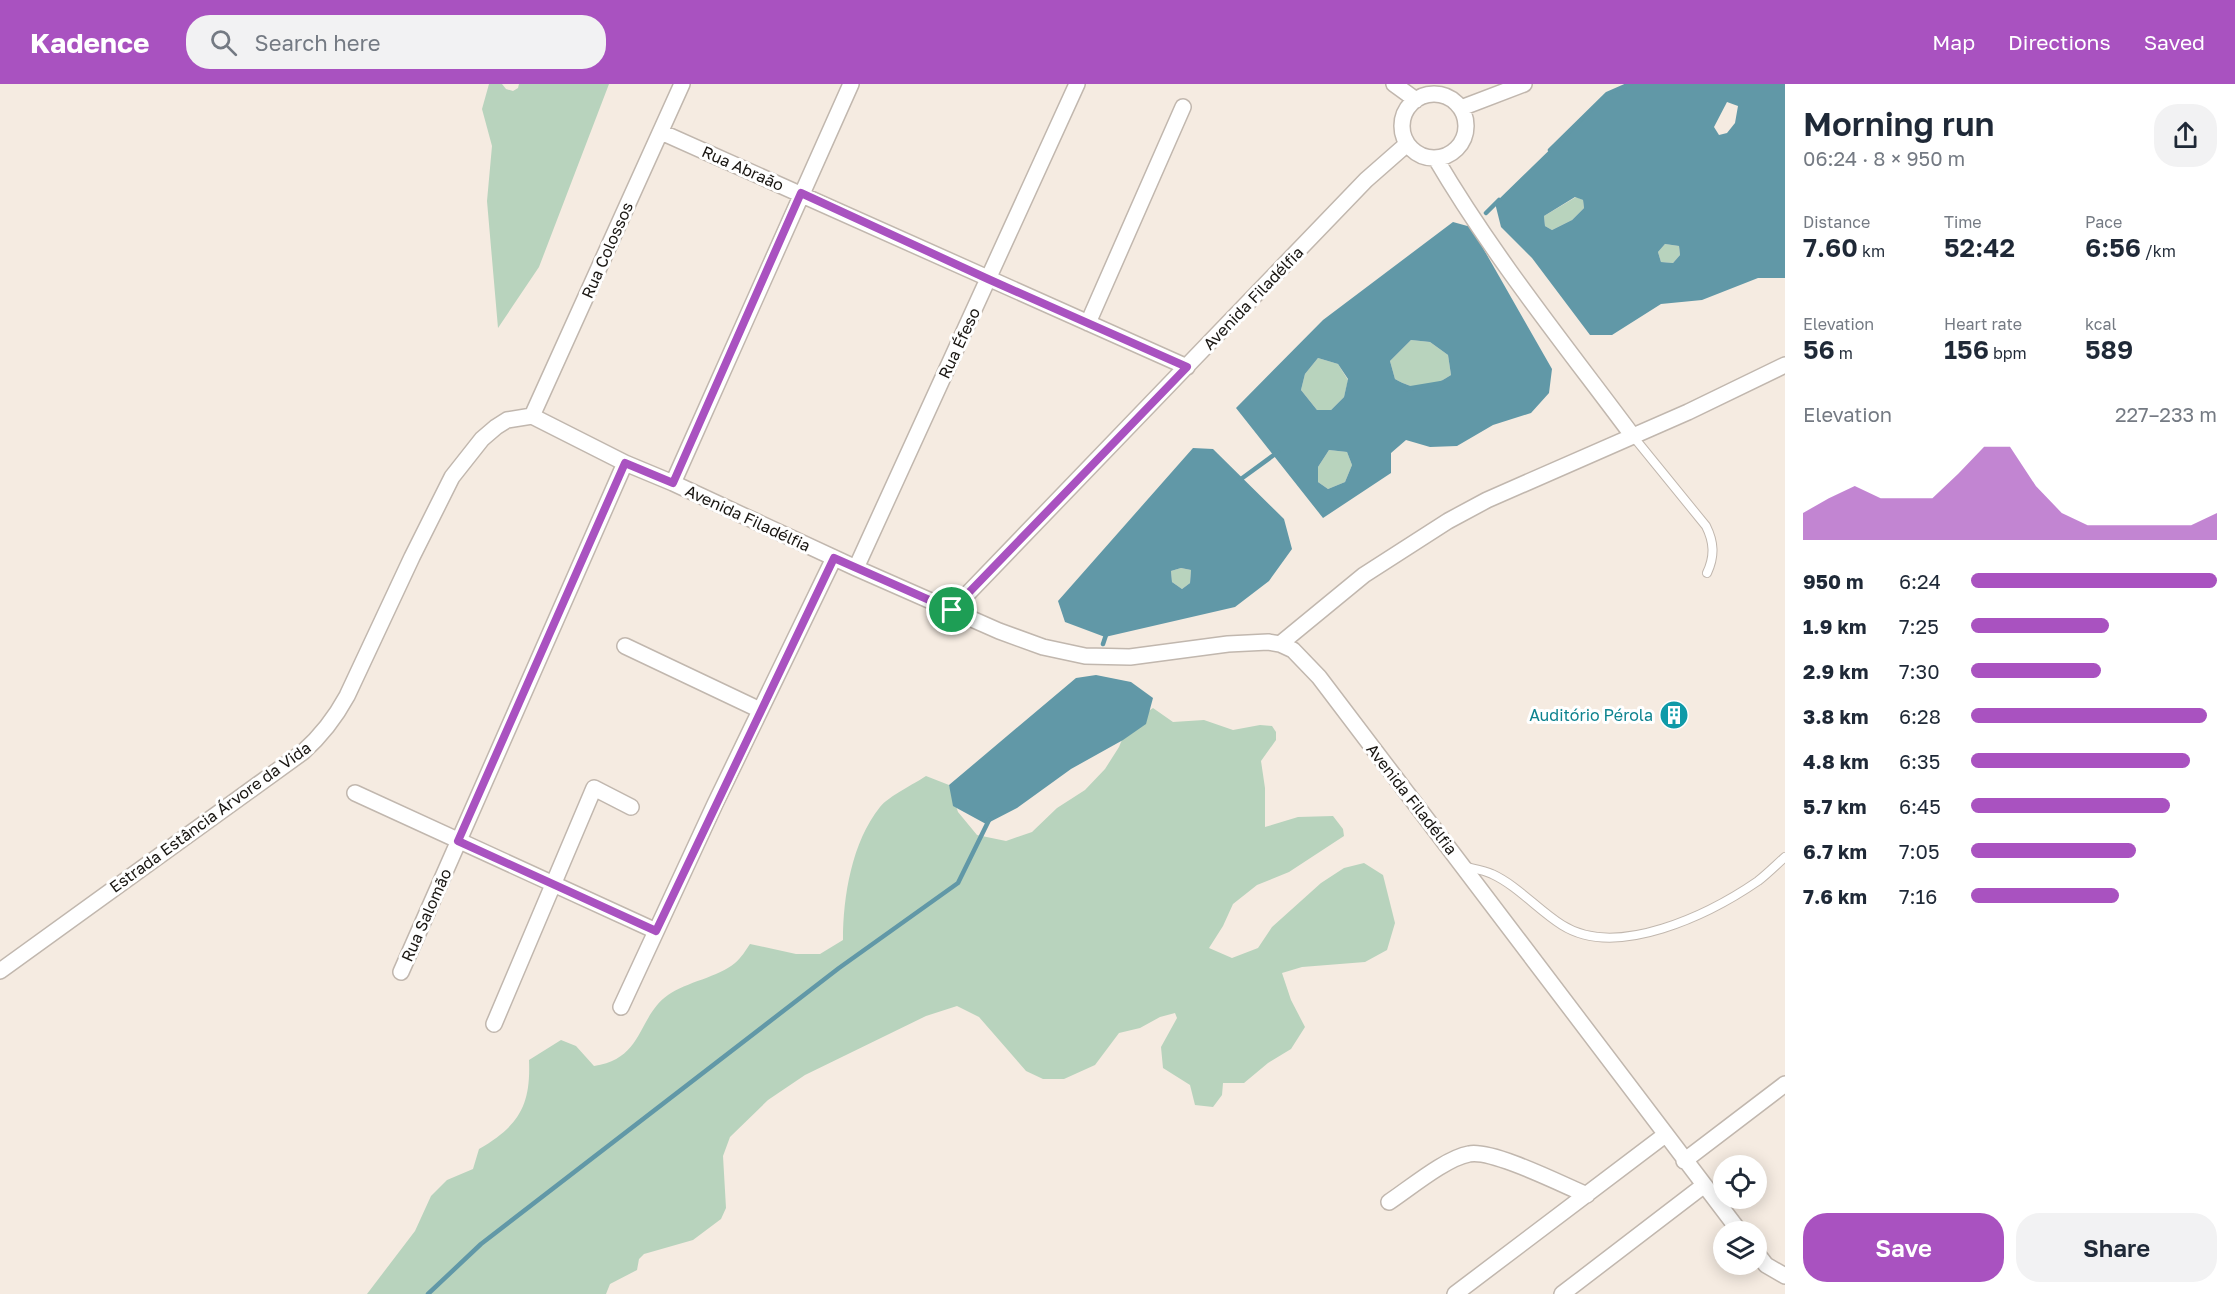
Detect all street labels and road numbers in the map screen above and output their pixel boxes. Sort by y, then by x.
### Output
street label: Rua Abraão [699,141,787,195]
street label: Rua Colossos [577,199,637,301]
street label: Avenida Filadélfia [1199,242,1307,354]
street label: Rua Éfeso [934,304,984,382]
street label: Avenida Filadélfia [682,480,814,556]
street label: Estrada Estância Árvore da Vida [105,737,315,897]
street label: Avenida Filadélfia [1362,739,1462,859]
street label: Rua Salomão [397,865,455,965]

